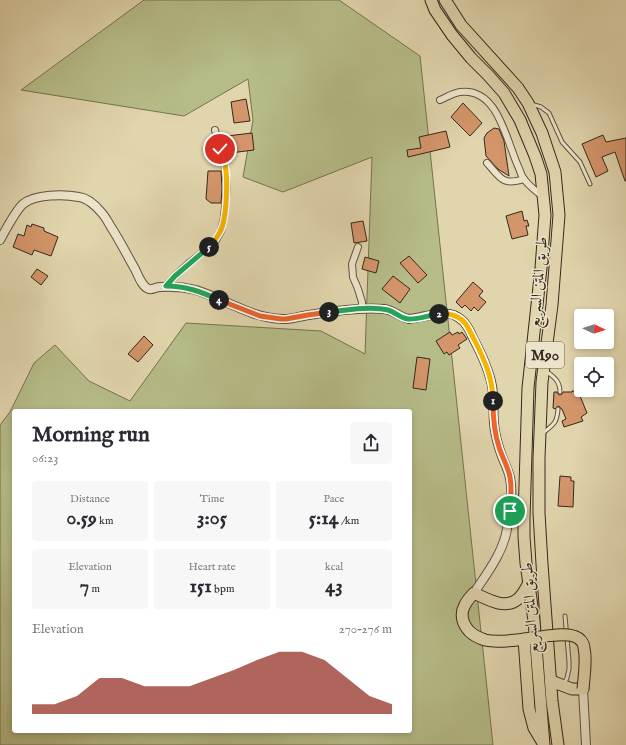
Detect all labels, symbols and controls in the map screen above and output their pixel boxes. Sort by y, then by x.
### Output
pin [203,132,237,166]
icon: check [209,138,231,160]
street label: طريق المتن السريع [525,236,557,329]
pin: 5 [199,237,219,257]
text: 5 [207,240,211,254]
pin: 4 [209,290,229,310]
text: 4 [216,293,222,307]
pin: 3 [319,302,339,322]
pin: 2 [429,304,449,324]
text: 3 [327,305,331,319]
text: 2 [436,307,442,321]
north arrow [574,309,614,349]
map controls [574,309,614,397]
road number: M90 [526,342,564,368]
button: locate [574,357,614,397]
pin: 1 [483,391,503,411]
text: 1 [491,394,495,408]
text: Morning run [32,421,150,449]
button: share [350,422,392,464]
text: 06:23 [32,450,58,467]
text: Distance [70,492,110,506]
text: Time [200,492,224,506]
text: Pace [324,492,344,506]
pin [493,494,527,528]
icon: arrive [499,500,521,522]
text: 0.59 [67,506,97,531]
text: 3:05 [197,506,227,531]
text: 5:14 [309,506,339,531]
text: km [97,514,113,528]
text: /km [339,514,359,528]
text: Elevation [68,560,112,574]
text: Heart rate [189,560,235,574]
text: kcal [325,560,343,574]
street label: طريق المتن السريع [518,561,548,654]
text: 7 [80,574,89,599]
text: 151 [190,574,212,599]
text: 43 [325,574,343,599]
text: m [89,582,100,596]
text: bpm [212,582,234,596]
text: Elevation [32,621,84,638]
text: 270–276 m [339,621,392,638]

